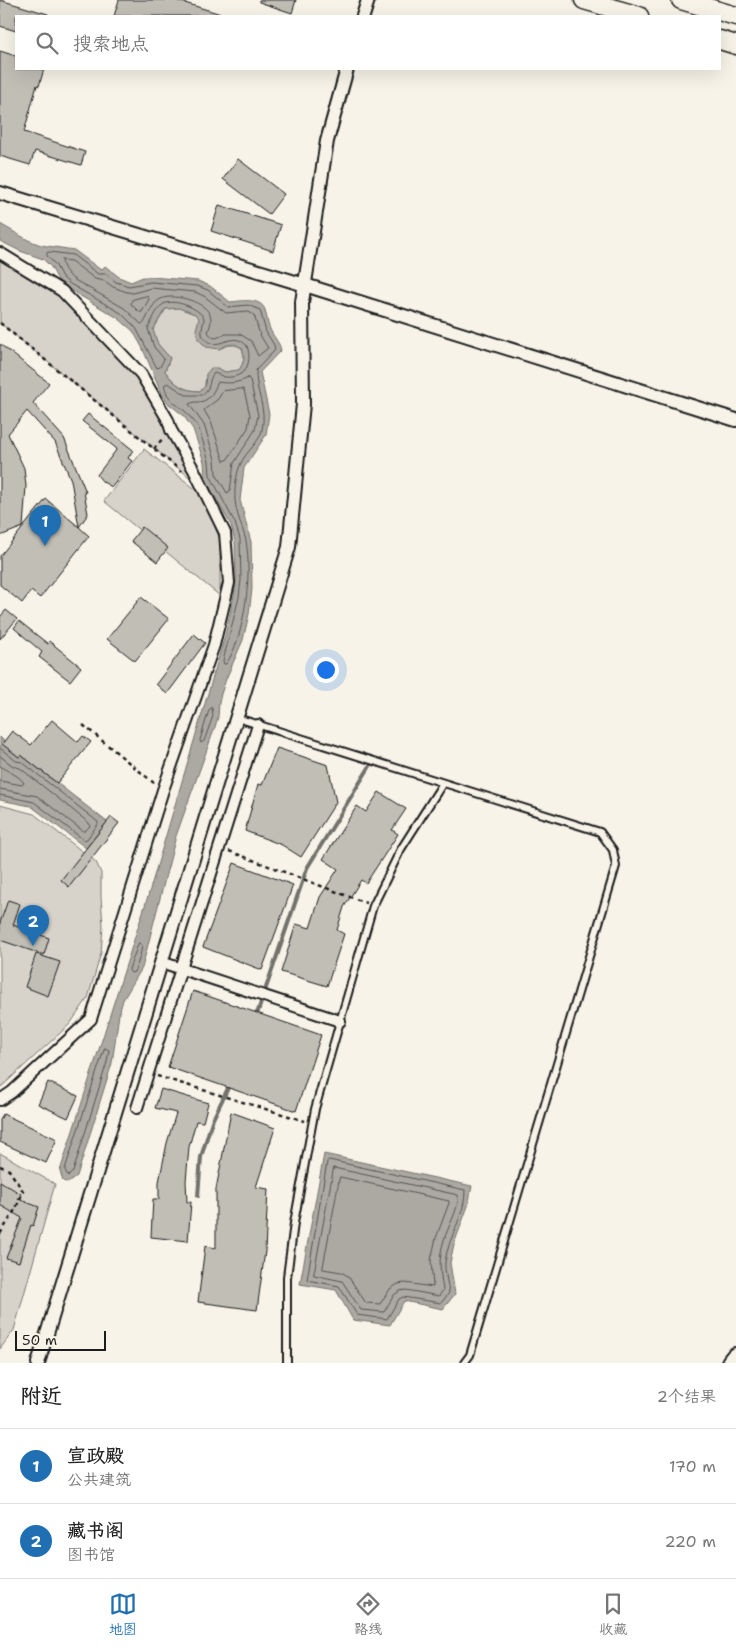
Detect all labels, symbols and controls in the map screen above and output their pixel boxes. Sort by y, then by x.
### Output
search box [15,15,721,70]
icon: search [33,29,61,57]
text: 搜索地点 [73,31,149,56]
pin: 1 [29,505,61,546]
your location [313,657,339,683]
pin: 2 [17,905,49,946]
scale bar [15,1328,106,1351]
text: 50 m [22,1331,57,1349]
text: 附近 [20,1382,62,1410]
text: 2个结果 [657,1386,716,1407]
text: 宣政殿 [67,1443,124,1468]
text: 1 [32,1456,40,1477]
text: 170 m [669,1456,716,1477]
text: 公共建筑 [67,1469,131,1490]
text: 藏书阁 [67,1518,124,1543]
text: 2 [30,1531,42,1552]
text: 220 m [664,1531,716,1552]
text: 图书馆 [67,1544,115,1565]
tab: 地图 [109,1590,137,1638]
tab: 路线 [354,1590,382,1638]
tab: 收藏 [599,1590,627,1638]

